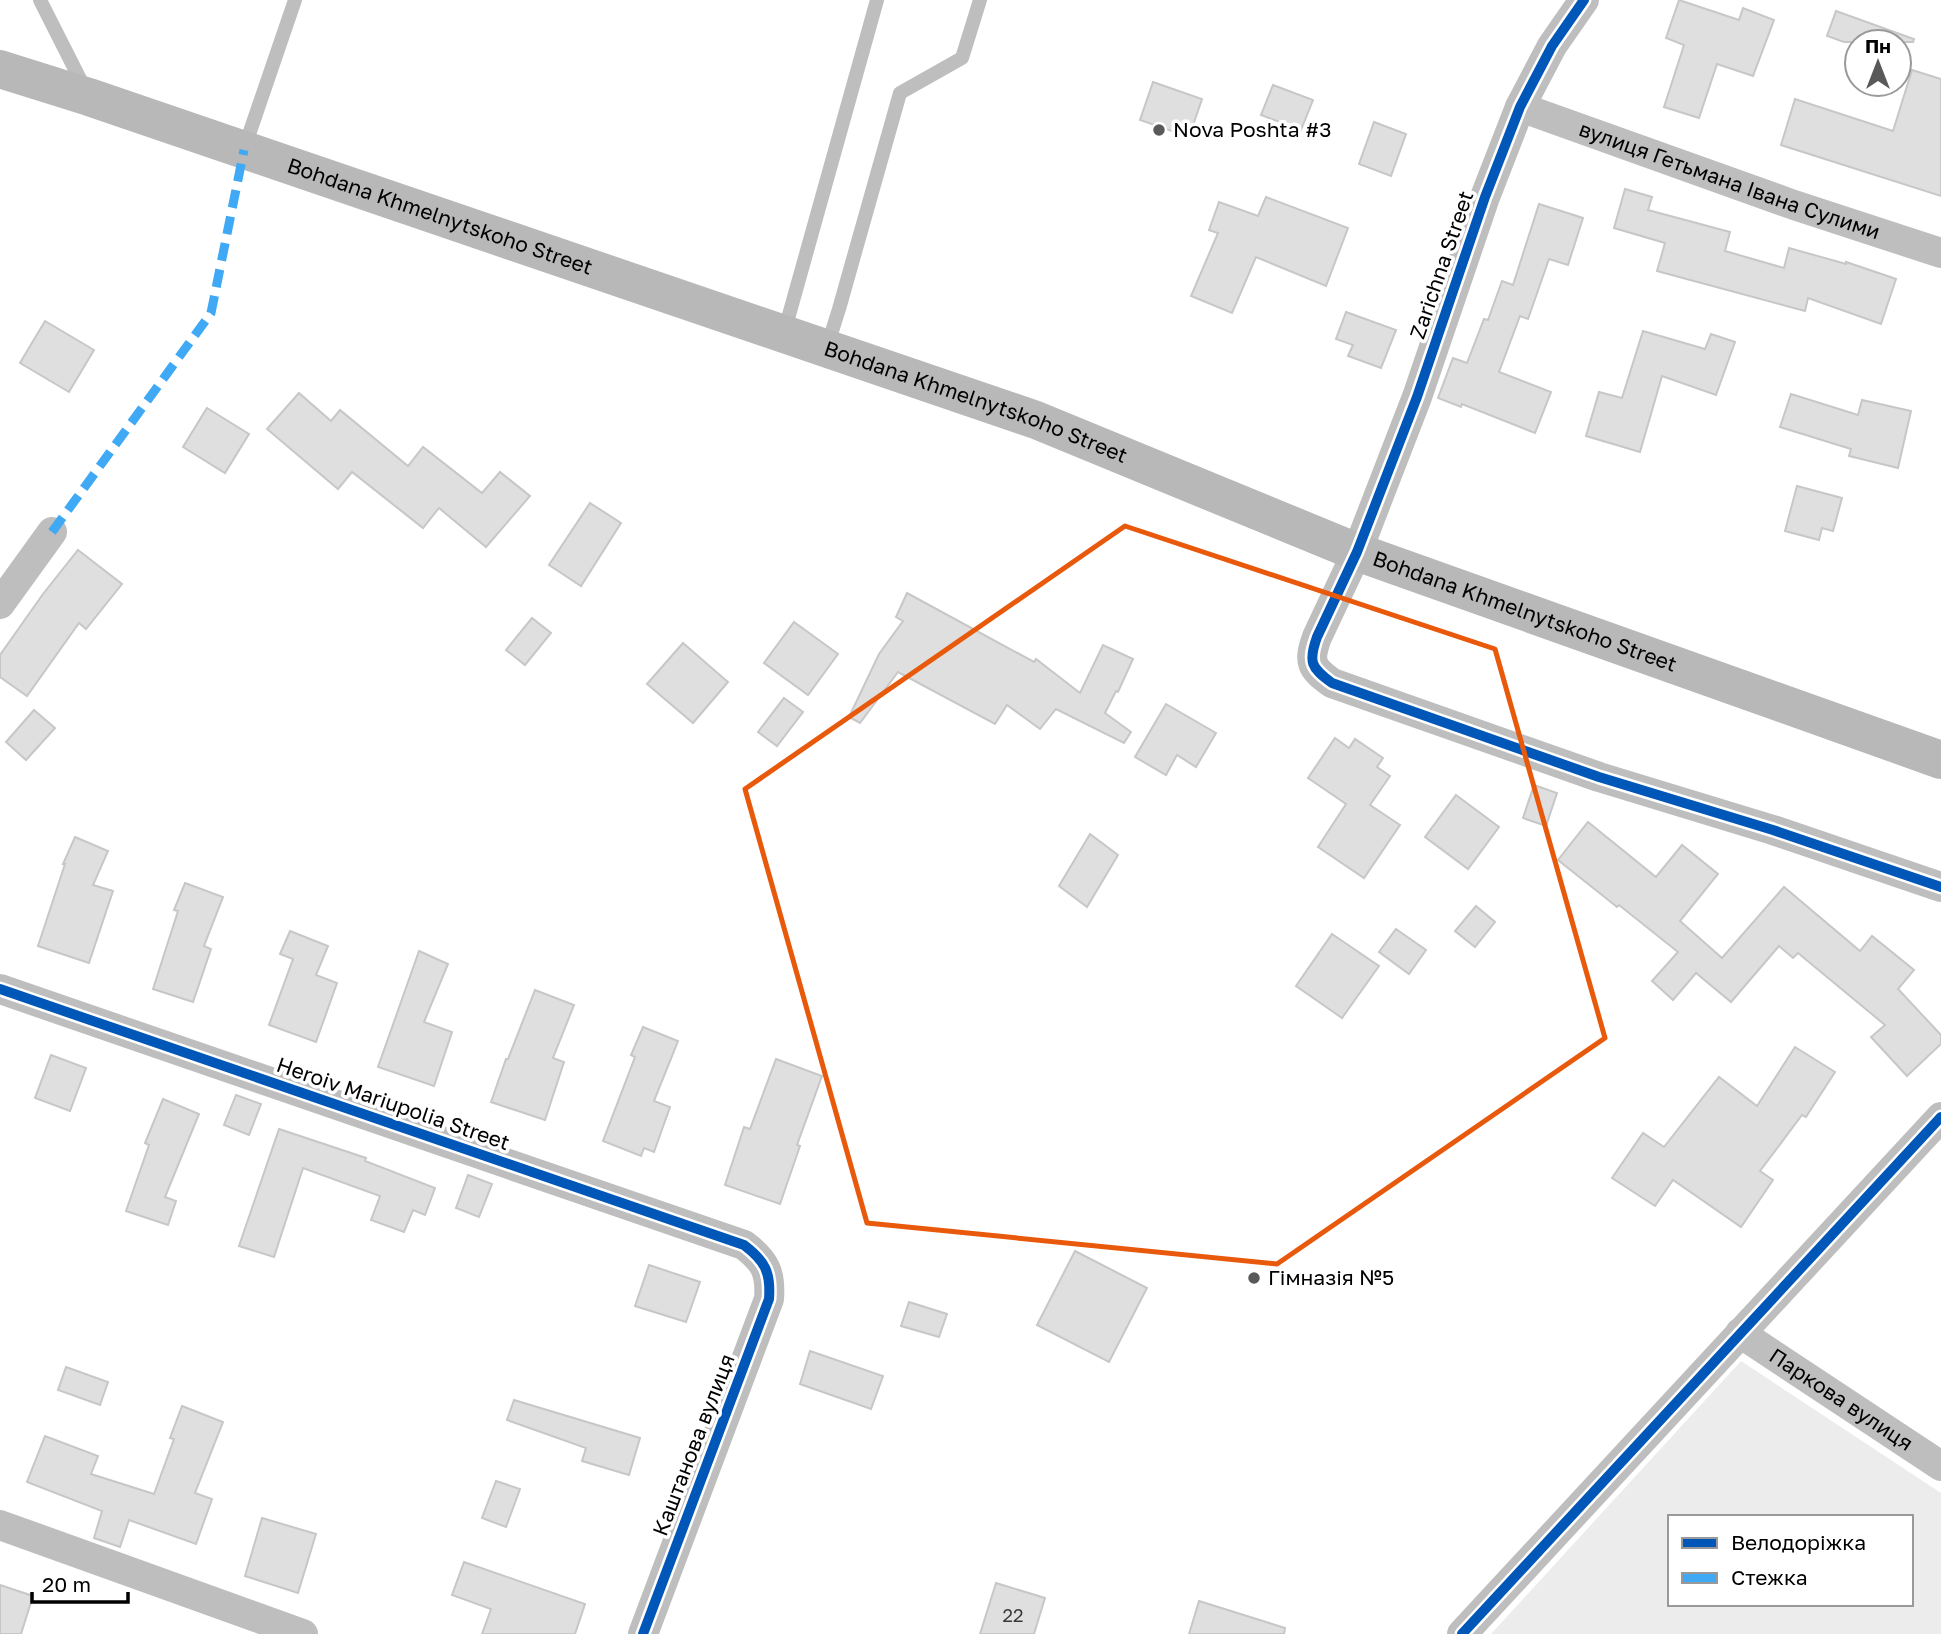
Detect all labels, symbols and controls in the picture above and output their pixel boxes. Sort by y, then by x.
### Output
north arrow [1843,28,1913,98]
text: Пн [1865,34,1891,57]
street label: вулиця Гетьмана Івана Сулими [1576,115,1883,244]
place label: Nova Poshta #3 [1173,116,1331,142]
marker: Nova Poshta #3 [1151,122,1167,138]
street label: Bohdana Khmelnytskoho Street [284,152,596,280]
street label: Zarichna Street [1404,187,1479,342]
street label: Bohdana Khmelnytskoho Street [821,335,1132,468]
street label: Bohdana Khmelnytskoho Street [1370,545,1681,677]
street label: Heroiv Mariupolia Street [273,1051,513,1155]
place label: Гімназія №5 [1268,1264,1394,1290]
marker: Гімназія №5 [1246,1270,1262,1286]
street label: Паркова вулиця [1765,1342,1918,1456]
street label: Каштанова вулиця [646,1350,740,1539]
legend [1668,1515,1913,1606]
text: Велодоріжка [1731,1529,1866,1555]
scale bar [32,1560,128,1604]
text: Стежка [1731,1564,1808,1590]
text: 20 m [42,1571,91,1597]
house number: 22 [1003,1604,1023,1626]

